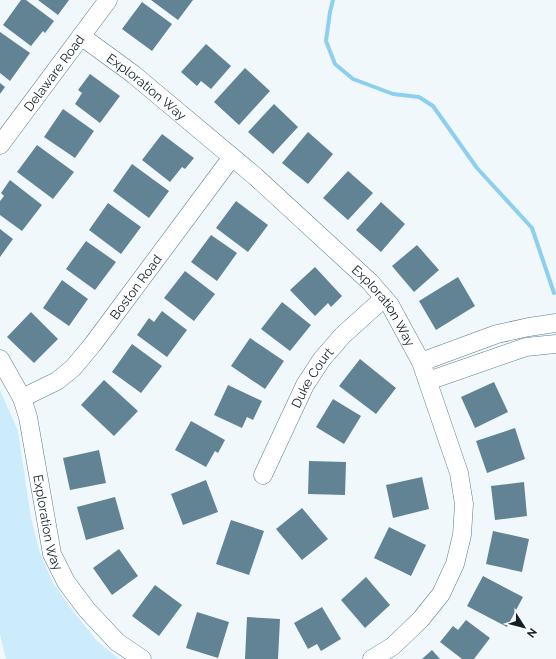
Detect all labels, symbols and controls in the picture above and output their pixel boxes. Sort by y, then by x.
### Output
street label: Delaware Road [21,32,87,114]
street label: Exploration Way [104,51,189,123]
street label: Boston Road [107,252,165,322]
street label: Exploration Way [349,262,418,349]
street label: Duke Court [288,344,337,410]
street label: Exploration Way [30,473,66,573]
north arrow [504,607,544,647]
text: N [524,625,539,640]

